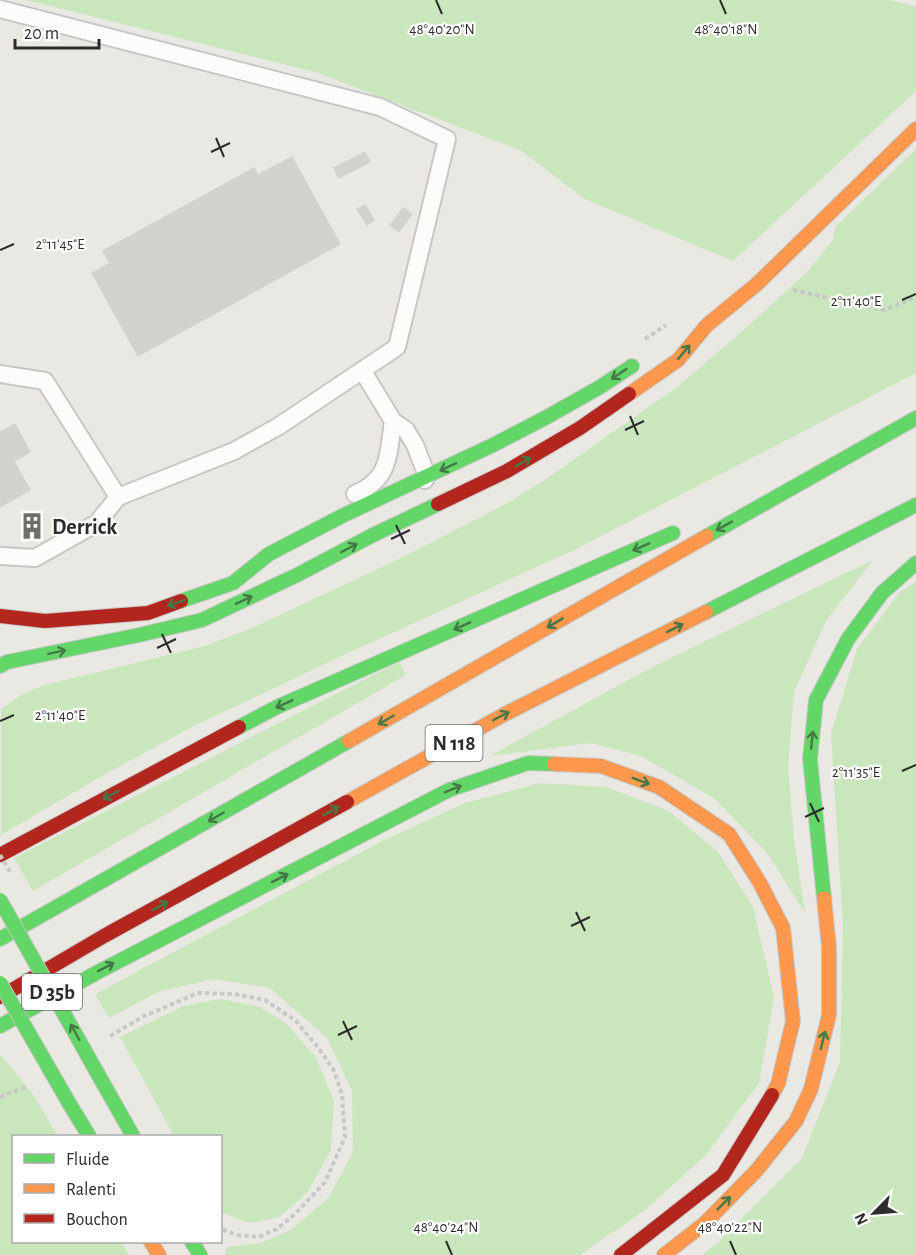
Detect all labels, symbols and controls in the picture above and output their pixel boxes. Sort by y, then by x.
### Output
scale bar [15,12,99,50]
text: 48°40'20"N [409,22,475,37]
text: 48°40'18"N [694,22,758,37]
text: 20 m [24,25,59,43]
text: 2°11'45"E [36,237,84,252]
text: 2°11'40"E [831,294,881,309]
one-way arrow [677,345,691,360]
one-way arrow [612,368,628,380]
one-way arrow [514,455,531,467]
one-way arrow [439,461,457,473]
building icon: Derrick [17,511,47,541]
place label: Derrick [52,516,117,538]
one-way arrow [716,520,733,532]
one-way arrow [339,542,357,553]
one-way arrow [632,542,650,553]
one-way arrow [234,594,252,606]
one-way arrow [167,598,186,609]
one-way arrow [547,618,564,630]
one-way arrow [453,621,471,632]
one-way arrow [665,621,683,633]
one-way arrow [46,646,66,657]
one-way arrow [275,699,293,710]
text: 2°11'40"E [35,708,85,723]
one-way arrow [492,710,509,722]
one-way arrow [378,715,395,727]
road number: N 118 [426,725,482,761]
one-way arrow [807,731,818,751]
text: 2°11'35"E [832,765,880,780]
one-way arrow [631,776,650,787]
one-way arrow [443,783,462,794]
one-way arrow [103,790,121,801]
one-way arrow [321,805,339,816]
one-way arrow [208,811,225,823]
one-way arrow [270,872,288,883]
one-way arrow [151,899,168,911]
one-way arrow [97,961,115,973]
road number: D 35b [22,974,82,1010]
one-way arrow [68,1024,80,1041]
one-way arrow [817,1031,829,1050]
legend [12,1135,222,1243]
text: Fluide [66,1151,109,1169]
text: Ralenti [66,1181,116,1199]
north arrow [844,1183,904,1243]
one-way arrow [717,1196,732,1211]
text: N [852,1210,871,1227]
text: Bouchon [66,1211,128,1229]
text: 48°40'24"N [414,1220,478,1235]
text: 48°40'22"N [698,1220,762,1235]

